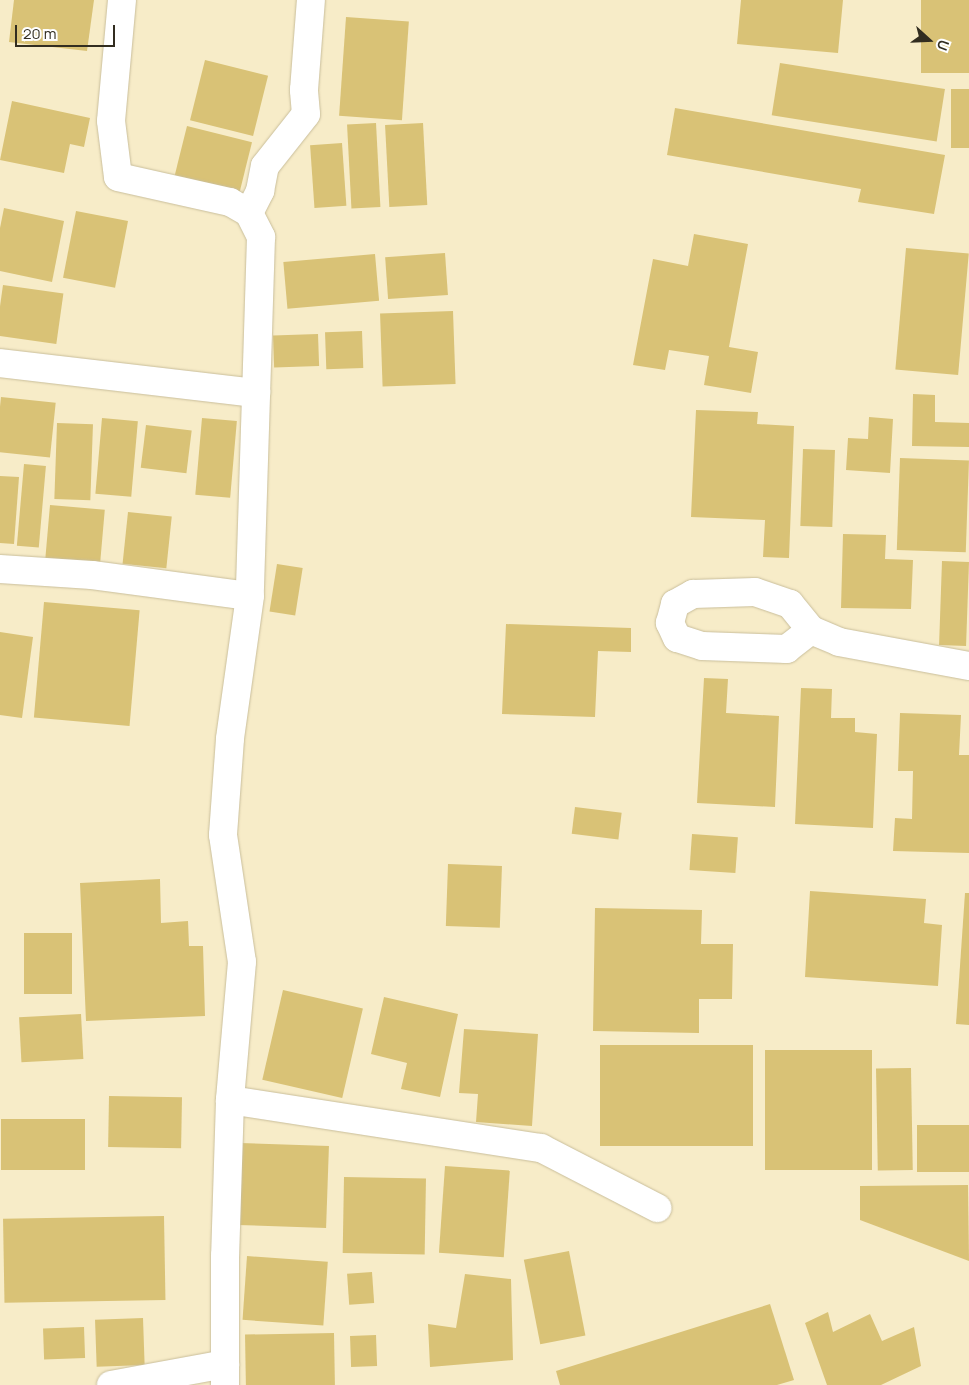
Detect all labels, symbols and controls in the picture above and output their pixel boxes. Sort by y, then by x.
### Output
scale bar [18,15,118,47]
north arrow [904,15,954,65]
text: 20 m [23,23,56,44]
text: U [933,37,954,53]

